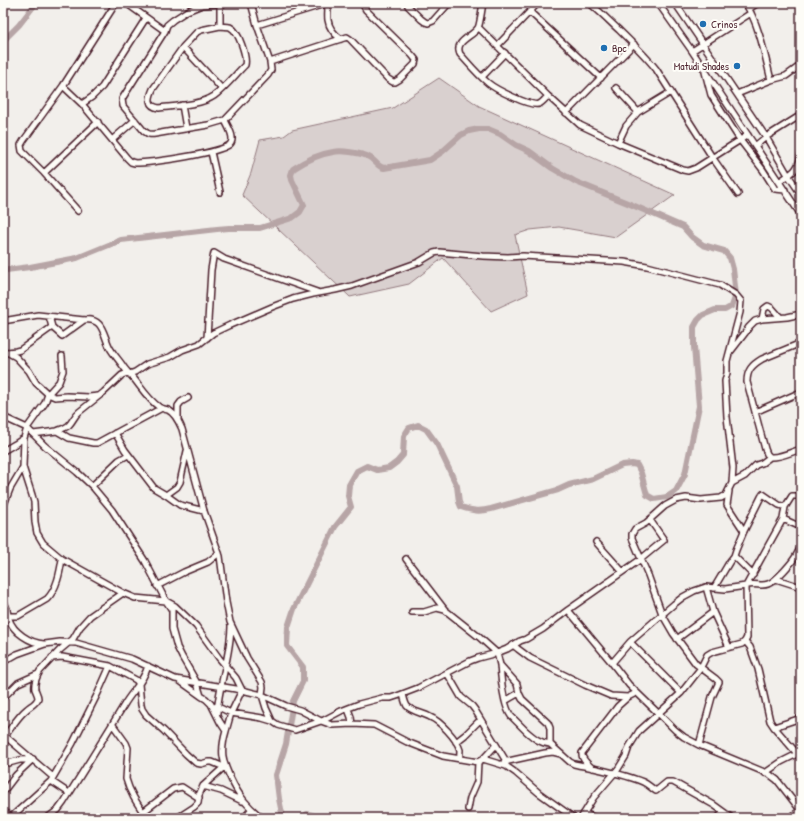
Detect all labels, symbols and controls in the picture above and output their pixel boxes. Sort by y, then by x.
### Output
place label: Crinos [711,17,737,31]
marker: Crinos [698,19,708,29]
place label: Bpc [612,41,627,55]
marker: Bpc [599,43,609,53]
place label: Matudi Shades [674,59,729,73]
marker: Matudi Shades [732,61,742,71]

